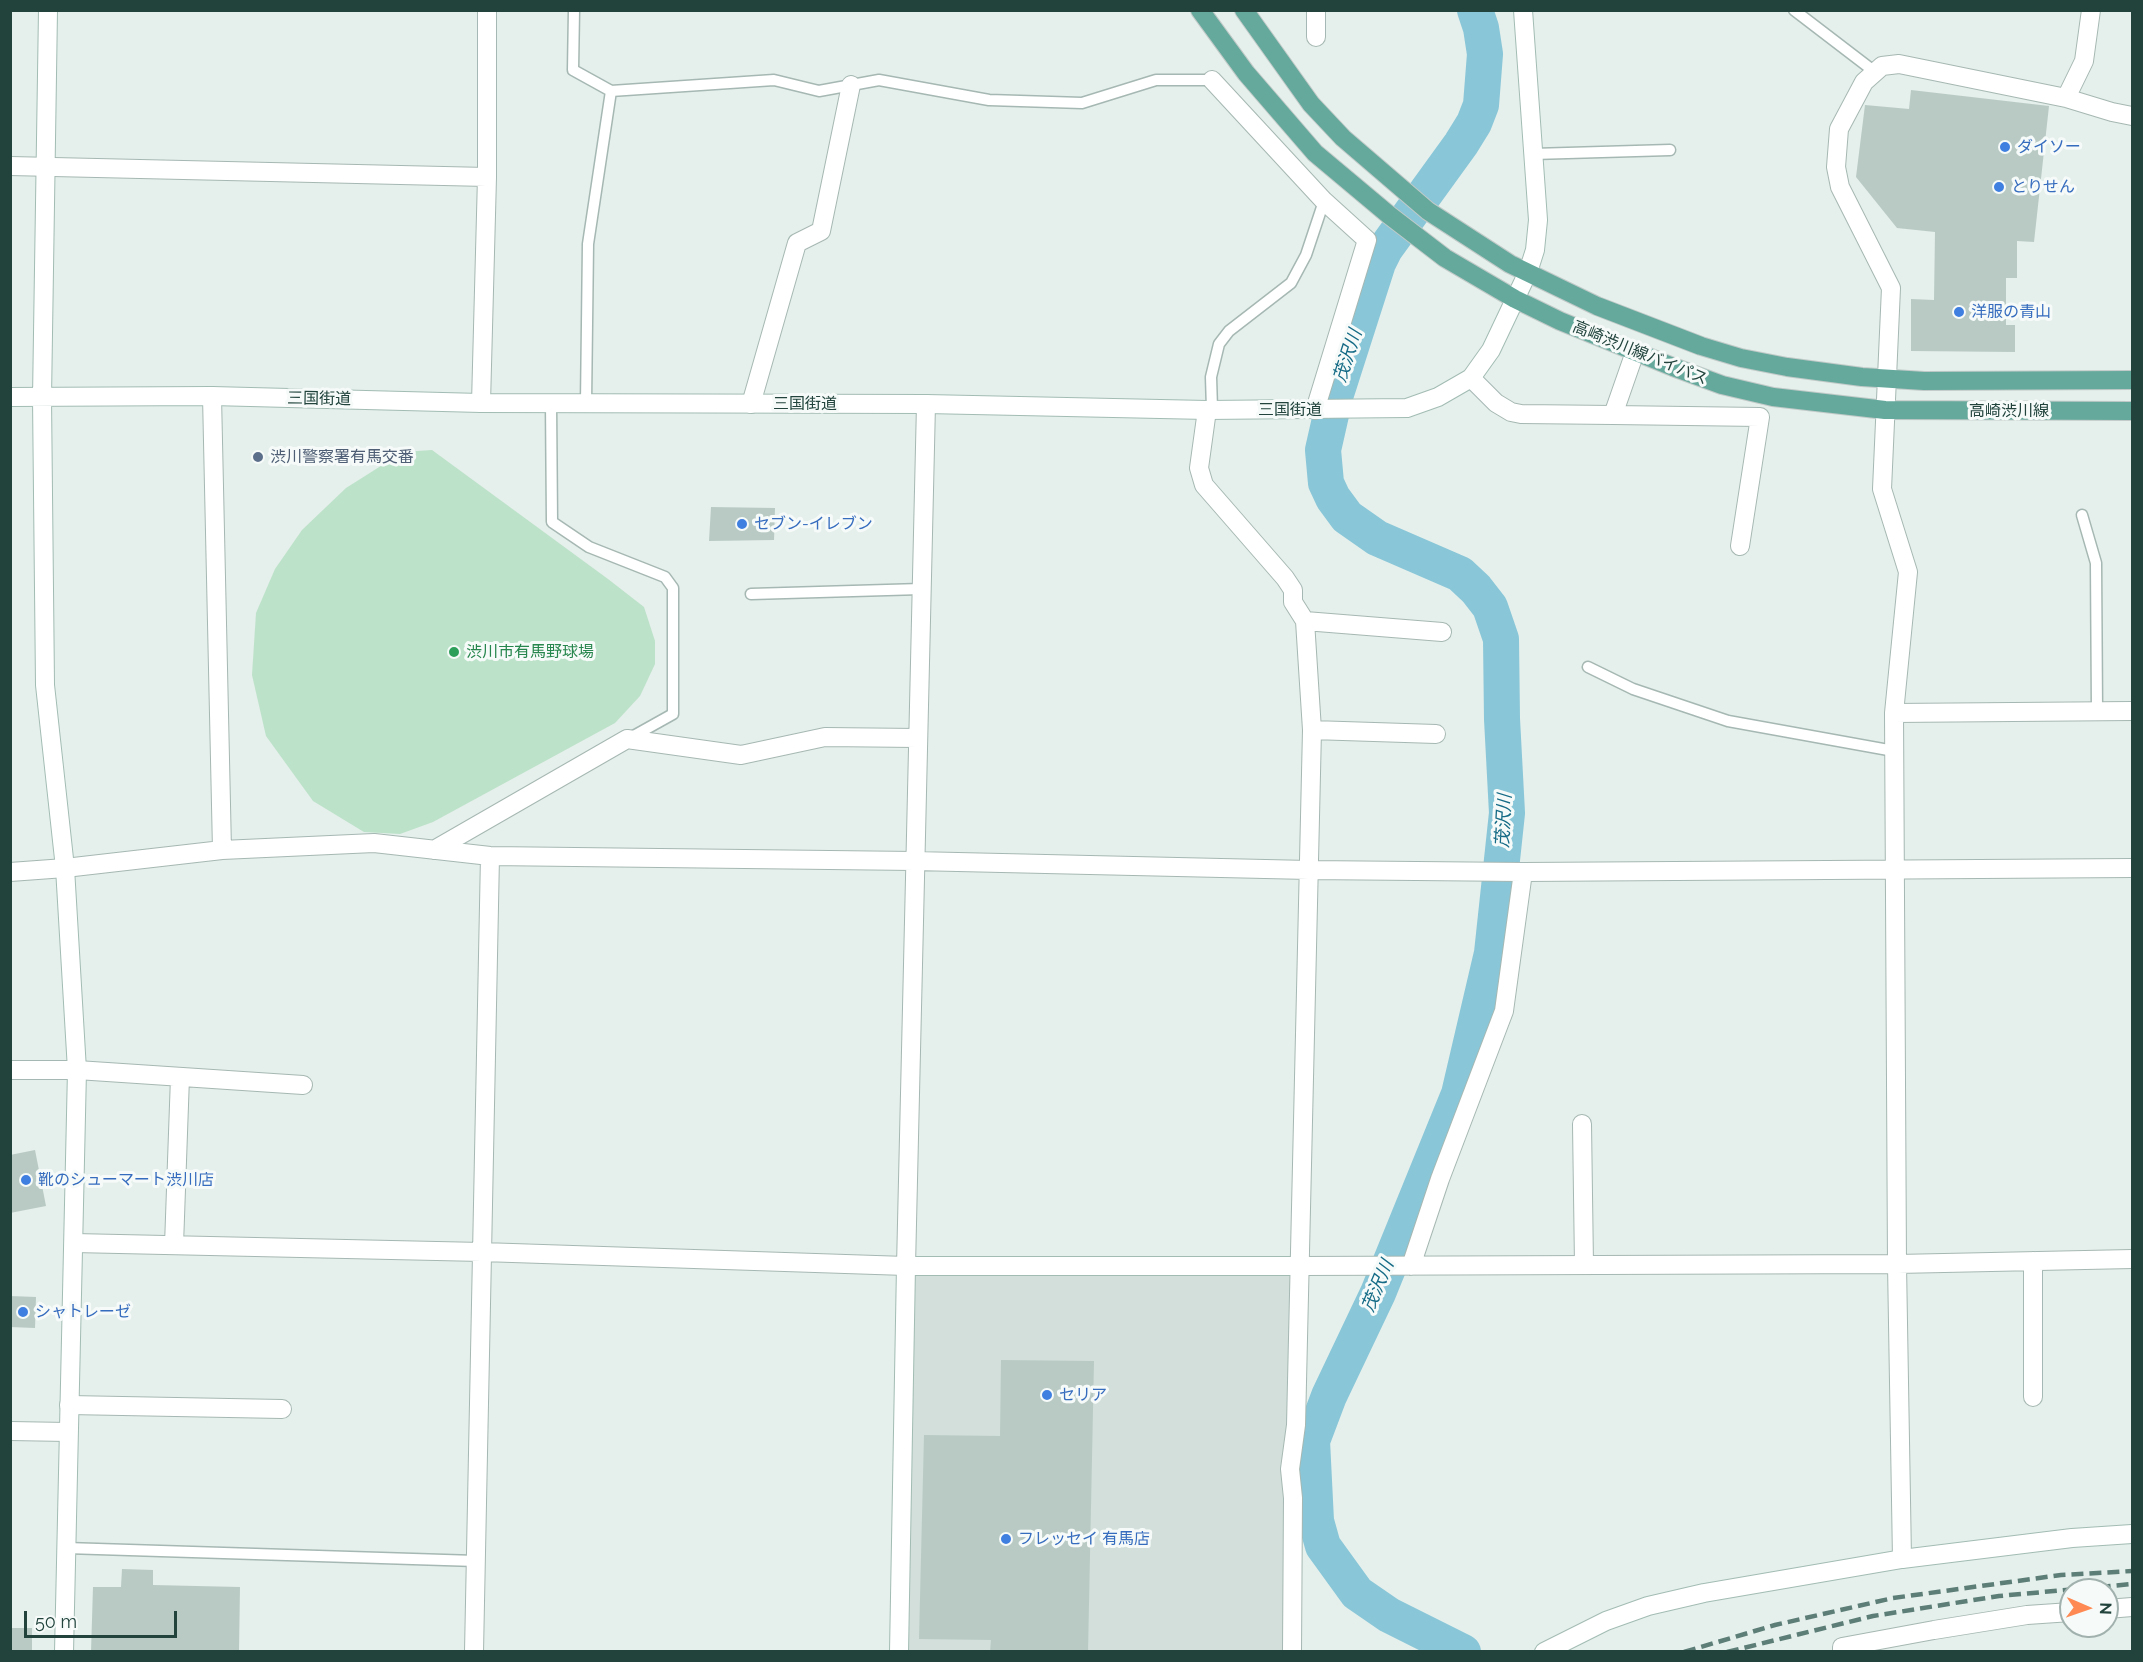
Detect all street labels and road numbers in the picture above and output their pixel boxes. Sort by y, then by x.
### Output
street label: 高崎渋川線バイパス [1570,317,1710,389]
street label: 三国街道 [287,389,351,409]
street label: 三国街道 [773,394,837,414]
street label: 三国街道 [1258,400,1322,420]
street label: 高崎渋川線 [1969,401,2049,421]

